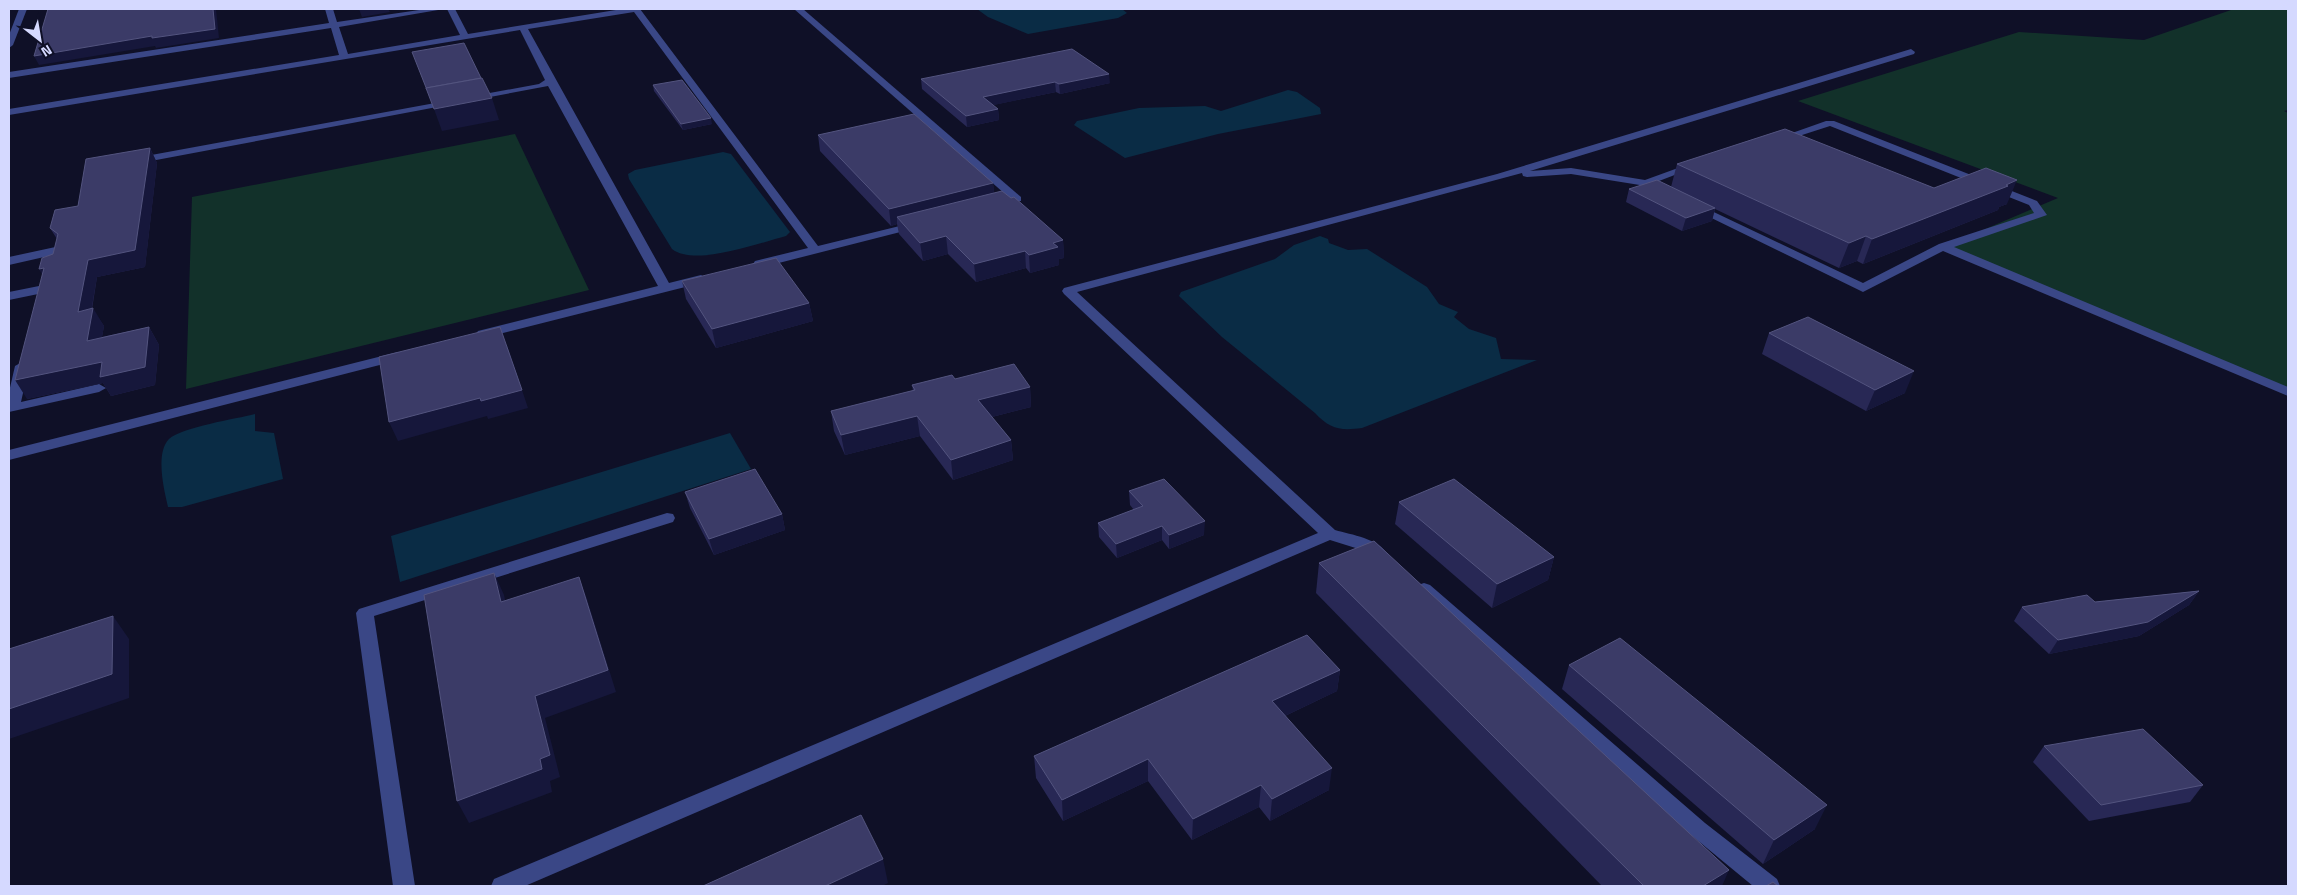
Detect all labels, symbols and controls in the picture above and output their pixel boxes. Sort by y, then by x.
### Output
north arrow [15,15,65,65]
text: N [37,40,57,63]

